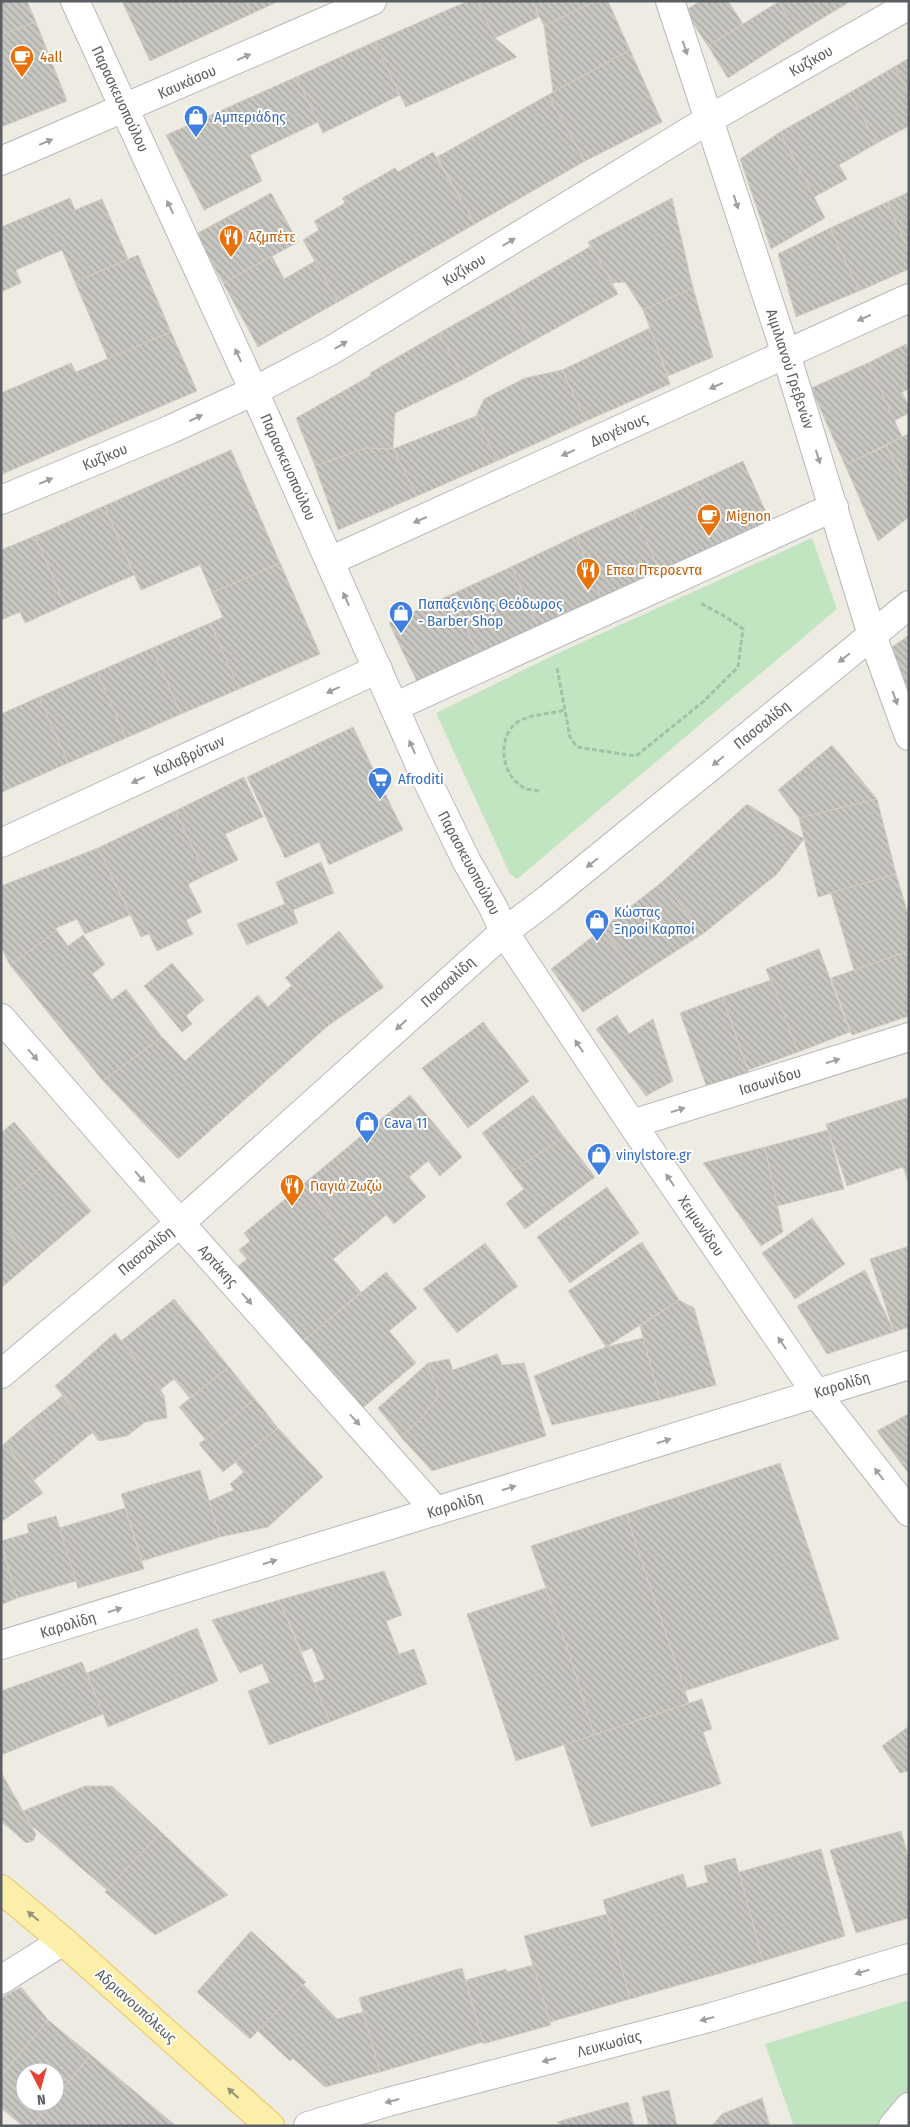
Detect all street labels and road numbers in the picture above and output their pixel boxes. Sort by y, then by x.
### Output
street label: Κυζίκου [786,41,836,81]
street label: Παρασκευοπούλου [88,43,152,155]
street label: Καυκάσου [155,61,219,103]
street label: Κυζίκου [439,250,489,290]
street label: Αιμιλιανού Γρεβενών [762,307,818,432]
street label: Διογένους [588,409,651,451]
street label: Παρασκευοπούλου [256,411,320,523]
street label: Κυζίκου [80,440,130,474]
street label: Πασσαλίδη [730,697,794,753]
street label: Καλαβρύτων [150,731,228,780]
street label: Παρασκευοπούλου [434,808,504,918]
street label: Πασσαλίδη [417,953,479,1011]
street label: Ιασωνίδου [737,1063,803,1099]
street label: Χειμωνίδου [674,1192,728,1260]
street label: Πασσαλίδη [115,1223,177,1279]
street label: Αρτάκης [194,1241,242,1291]
street label: Καρολίδη [812,1368,872,1402]
street label: Καρολίδη [425,1488,485,1522]
street label: Καρολίδη [38,1608,98,1642]
street label: Αδριανουπόλεως [92,1965,181,2047]
street label: Λευκωσίας [575,2027,643,2061]

